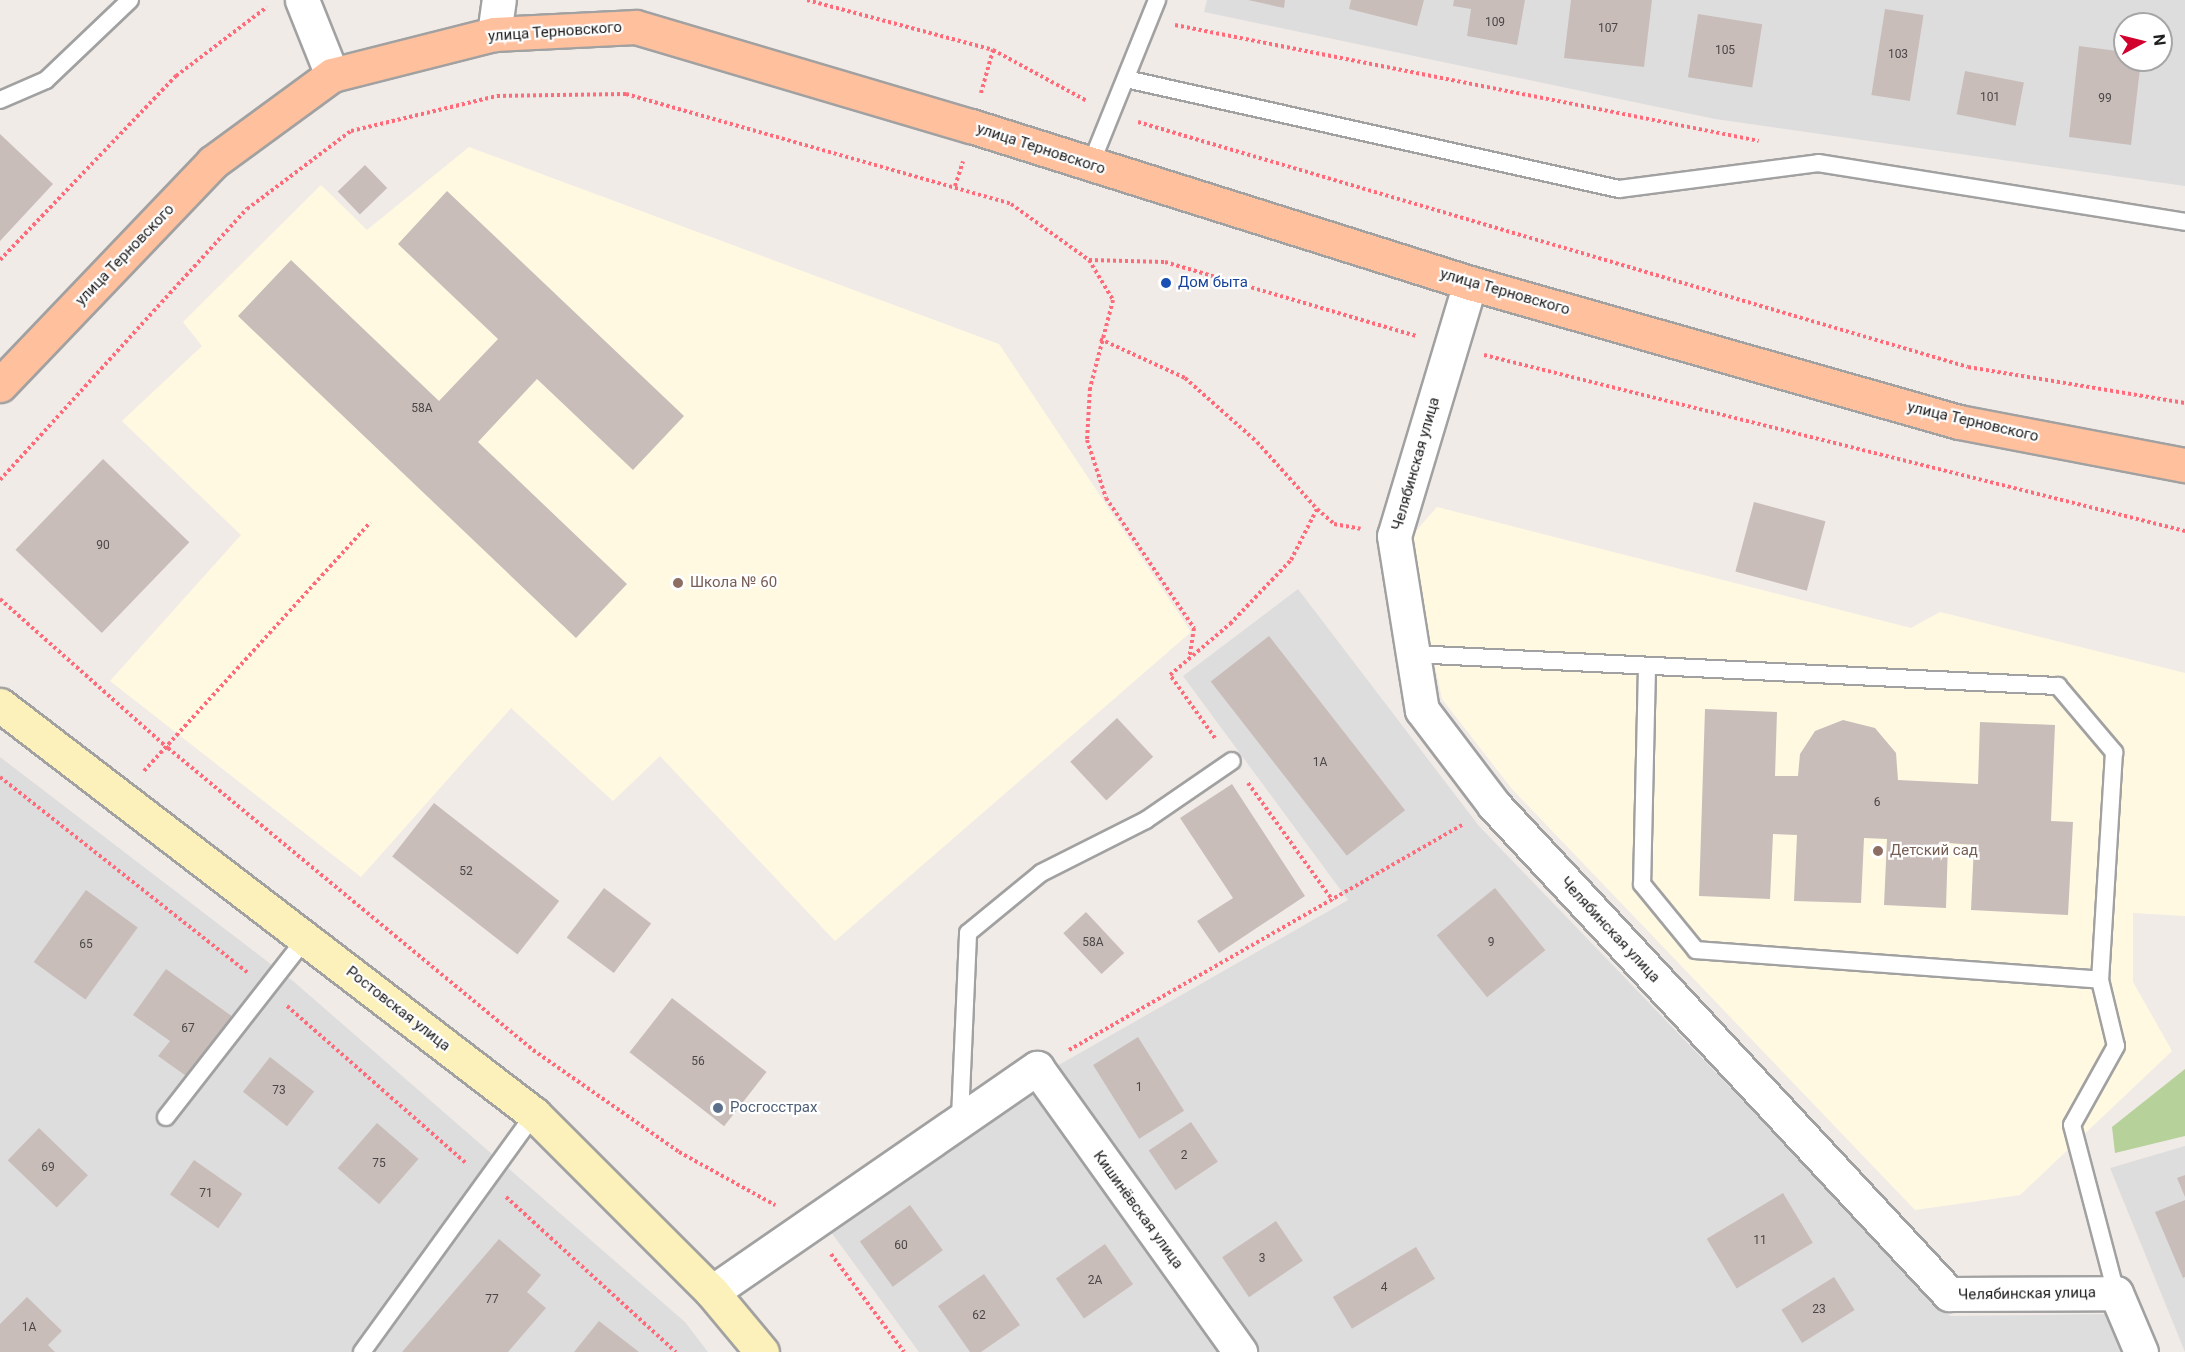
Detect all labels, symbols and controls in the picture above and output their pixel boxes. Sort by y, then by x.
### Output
north arrow [2113,12,2173,72]
house number: 109 [1485,16,1505,30]
street label: улица Терновского [487,18,623,46]
house number: 107 [1598,22,1618,36]
text: N [2149,33,2169,47]
house number: 105 [1715,44,1735,58]
house number: 103 [1888,48,1908,62]
house number: 101 [1980,91,2000,105]
house number: 99 [2098,92,2112,106]
street label: улица Терновского [974,120,1108,178]
street label: улица Терновского [72,200,178,310]
street label: улица Терновского [1438,265,1572,319]
place label: Дом быта [1178,274,1248,292]
marker: Дом быта [1159,276,1173,290]
street label: Челябинская улица [1388,395,1444,533]
street label: улица Терновского [1906,398,2040,446]
house number: 58А [411,402,433,416]
house number: 90 [96,539,110,553]
place label: Школа № 60 [690,574,777,592]
marker: Школа № 60 [671,576,685,590]
house number: 1А [1313,756,1327,770]
house number: 6 [1874,796,1880,810]
place label: Детский сад [1890,842,1978,860]
marker: Детский сад [1871,844,1885,858]
house number: 52 [459,865,473,879]
street label: Челябинская улица [1556,873,1664,987]
house number: 58А [1082,936,1104,950]
house number: 9 [1488,936,1494,950]
house number: 65 [79,938,93,952]
street label: Ростовская улица [342,963,454,1055]
house number: 67 [181,1022,195,1036]
house number: 56 [691,1055,705,1069]
house number: 1 [1136,1081,1142,1095]
house number: 73 [272,1084,286,1098]
place label: Росгосстрах [730,1099,817,1117]
marker: Росгосстрах [711,1101,725,1115]
street label: Кишинёвская улица [1089,1148,1187,1272]
house number: 2 [1181,1149,1187,1163]
house number: 75 [372,1157,386,1171]
house number: 69 [41,1161,55,1175]
house number: 71 [199,1187,213,1201]
house number: 11 [1753,1234,1767,1248]
house number: 60 [894,1239,908,1253]
house number: 3 [1259,1252,1265,1266]
house number: 2А [1088,1274,1102,1288]
house number: 4 [1381,1281,1387,1295]
street label: Челябинская улица [1958,1284,2096,1304]
house number: 77 [485,1293,499,1307]
house number: 23 [1812,1303,1826,1317]
house number: 62 [972,1309,986,1323]
house number: 1А [22,1321,36,1335]

